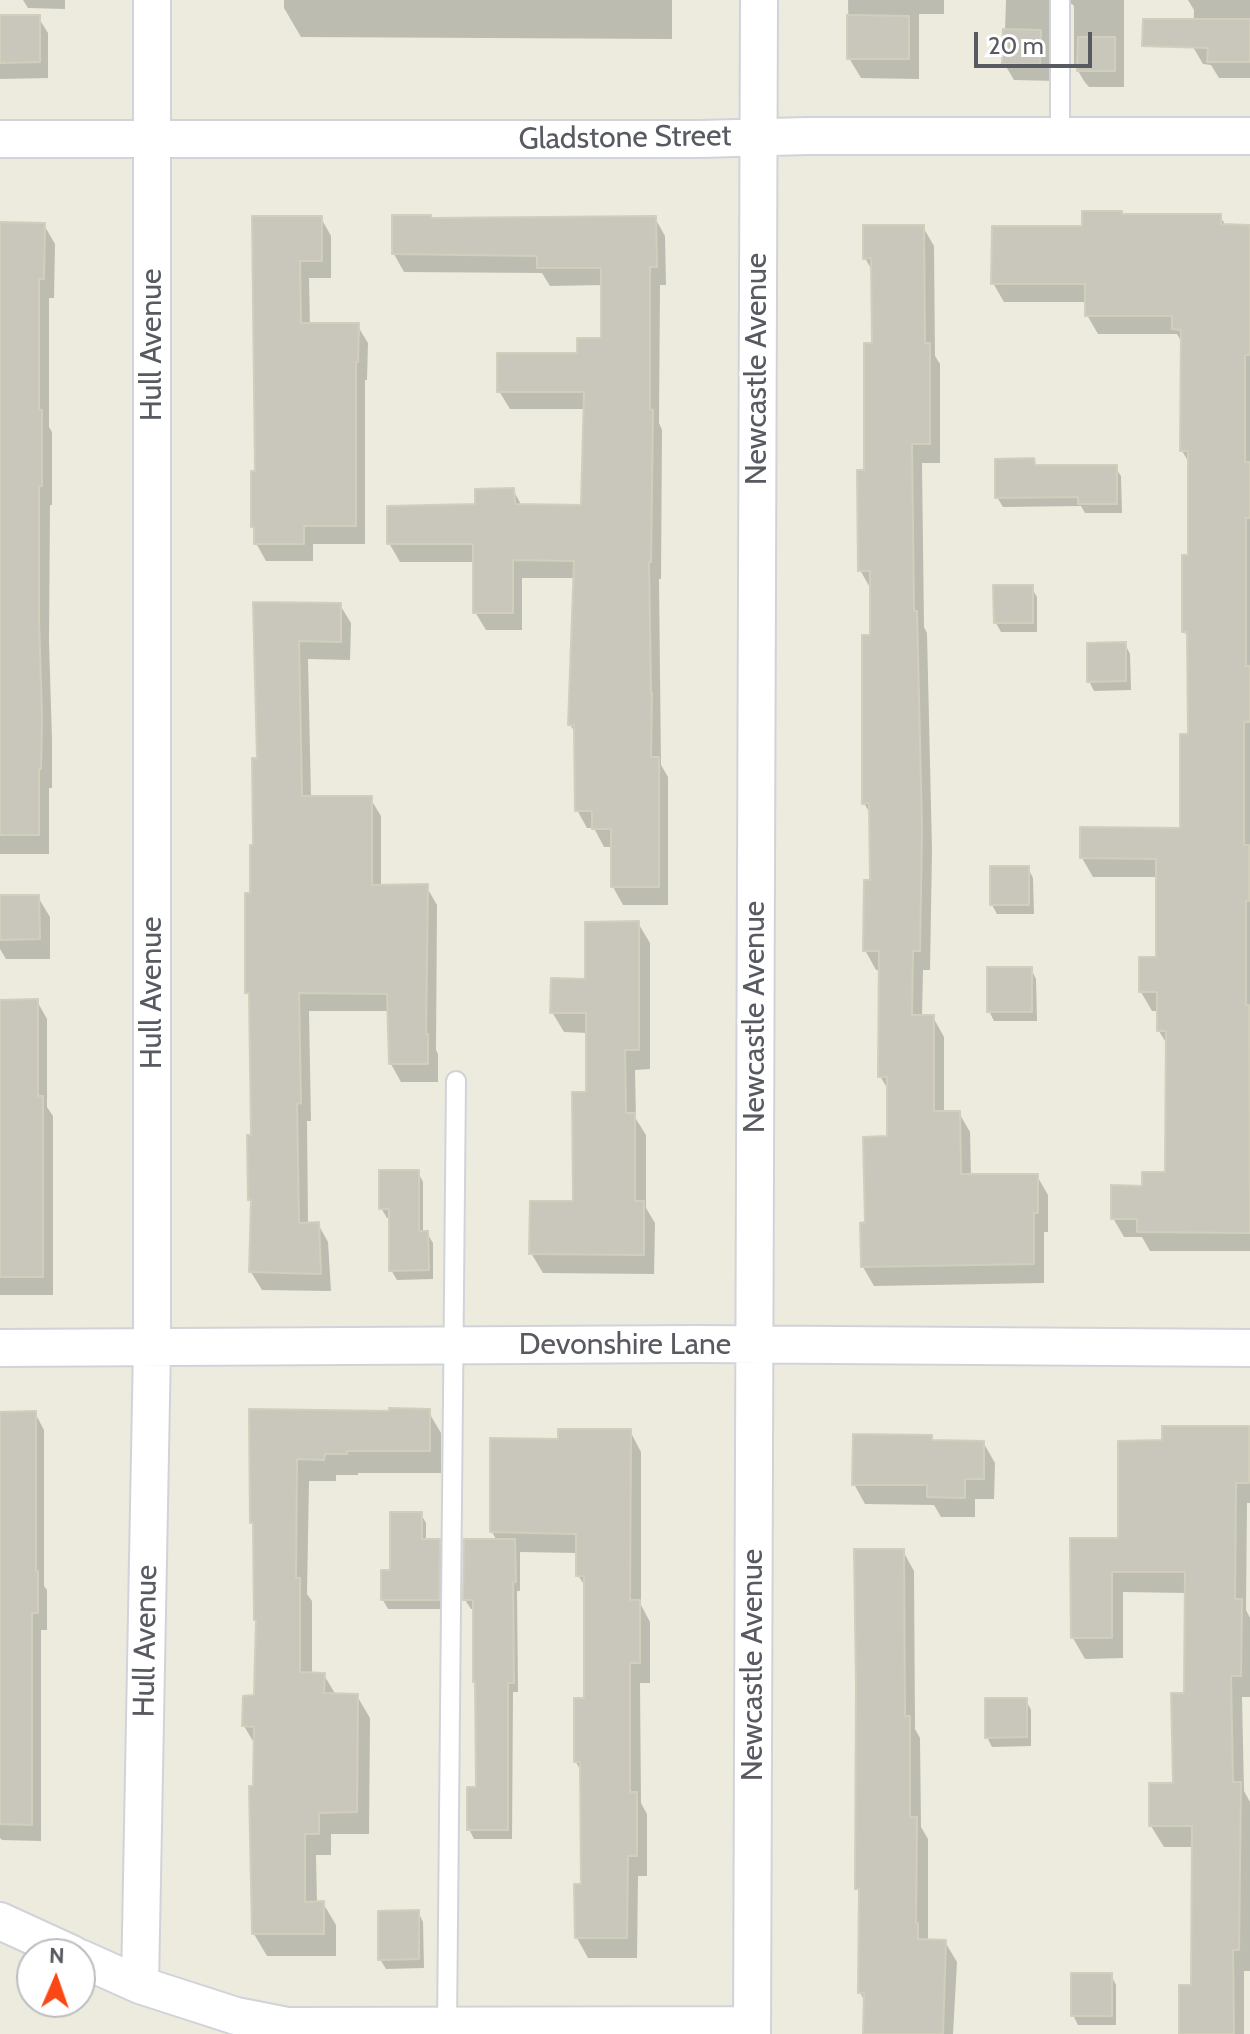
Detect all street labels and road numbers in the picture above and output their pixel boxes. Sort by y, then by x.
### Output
street label: Gladstone Street [518,118,732,158]
street label: Newcastle Avenue [739,253,775,485]
street label: Hull Avenue [134,269,170,421]
street label: Newcastle Avenue [737,901,773,1133]
street label: Hull Avenue [134,917,170,1069]
street label: Devonshire Lane [519,1327,731,1363]
street label: Newcastle Avenue [735,1549,771,1781]
street label: Hull Avenue [127,1564,165,1718]

